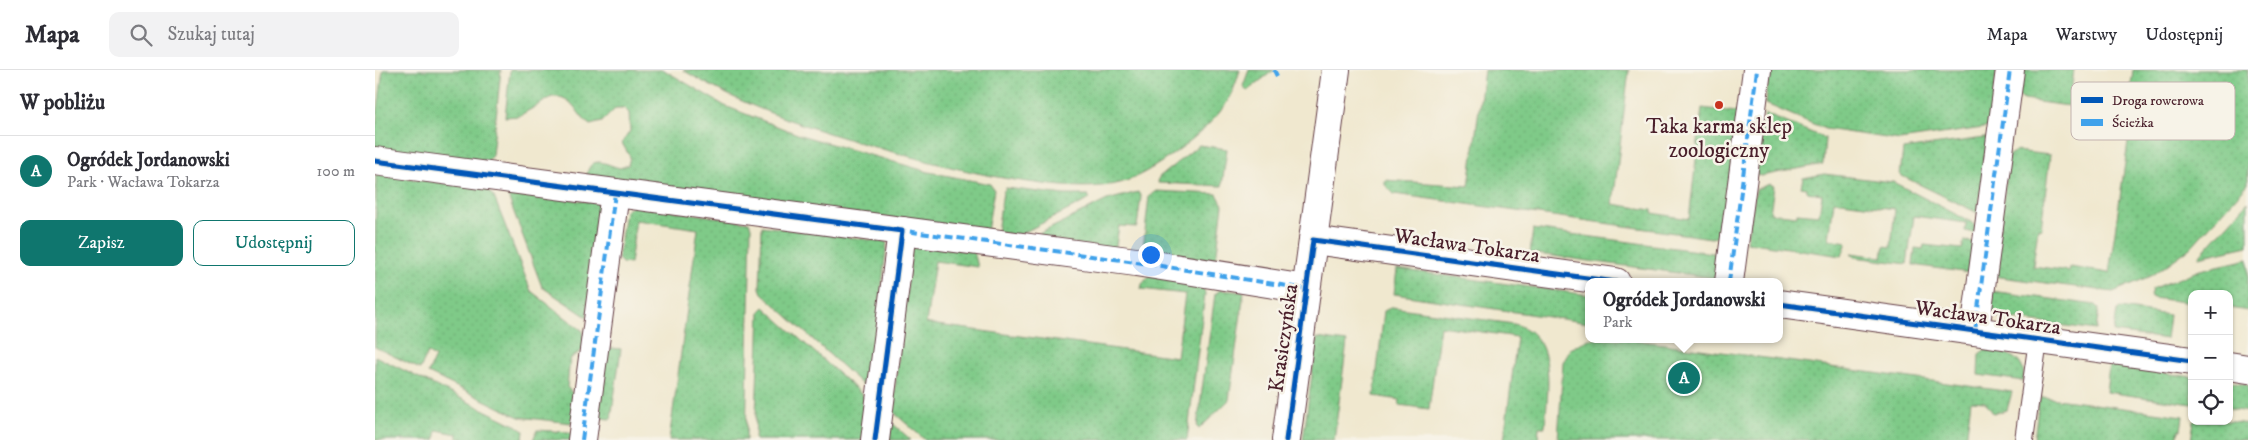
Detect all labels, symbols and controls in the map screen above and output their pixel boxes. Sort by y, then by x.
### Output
search box [109,12,459,57]
text: Mapa [25,20,79,50]
icon: search [127,21,155,49]
text: Szukaj tutaj [167,23,255,46]
text: Mapa [1987,24,2028,46]
text: Warstwy [2056,24,2117,46]
text: Udostępnij [2145,24,2223,46]
legend [2071,82,2235,140]
text: W pobliżu [20,90,105,116]
text: Droga rowerowa [2112,92,2204,110]
marker: Taka karma sklep zoologiczny [1713,99,1725,111]
place label: Taka karma sklep zoologiczny [1646,114,1792,164]
text: Ścieżka [2112,114,2154,132]
text: Ogródek Jordanowski [67,149,230,172]
text: A [31,161,41,181]
text: 100 m [317,161,355,181]
text: Park · Wacława Tokarza [67,172,220,192]
button: Zapisz [20,220,183,266]
button: Udostępnij [193,220,355,266]
street label: Wacława Tokarza [1391,223,1541,269]
your location [1138,242,1164,268]
popup [1585,278,1783,343]
street label: Krasiczyńska [1264,282,1304,394]
text: Ogródek Jordanowski [1603,289,1765,312]
map controls [2188,290,2233,425]
button: + [2188,290,2233,335]
street label: Wacława Tokarza [1912,295,2062,341]
text: Park [1603,312,1633,332]
button: − [2188,335,2233,380]
pin: A [1668,359,1700,397]
button: locate [2188,380,2233,425]

